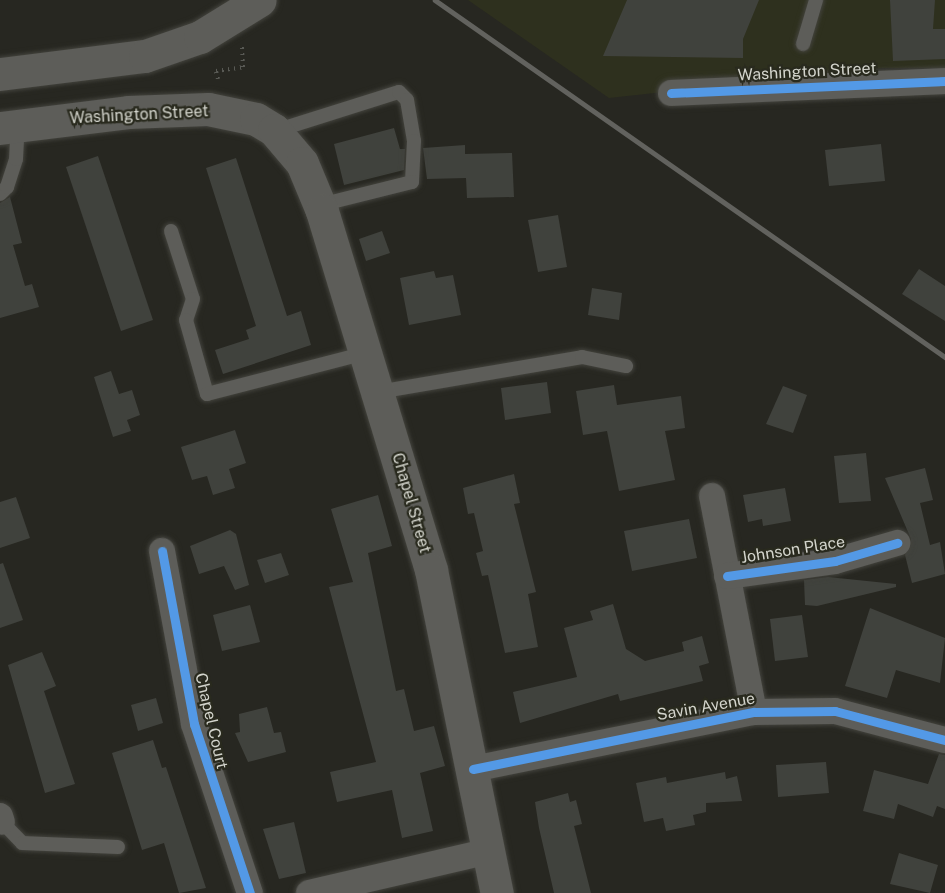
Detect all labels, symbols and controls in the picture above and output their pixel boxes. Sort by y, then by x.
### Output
street label: Washington Street [737,59,877,85]
street label: Washington Street [69,102,209,128]
street label: Chapel Street [388,451,434,555]
street label: Johnson Place [739,532,847,568]
street label: Chapel Court [191,671,231,771]
street label: Savin Avenue [655,689,757,725]

